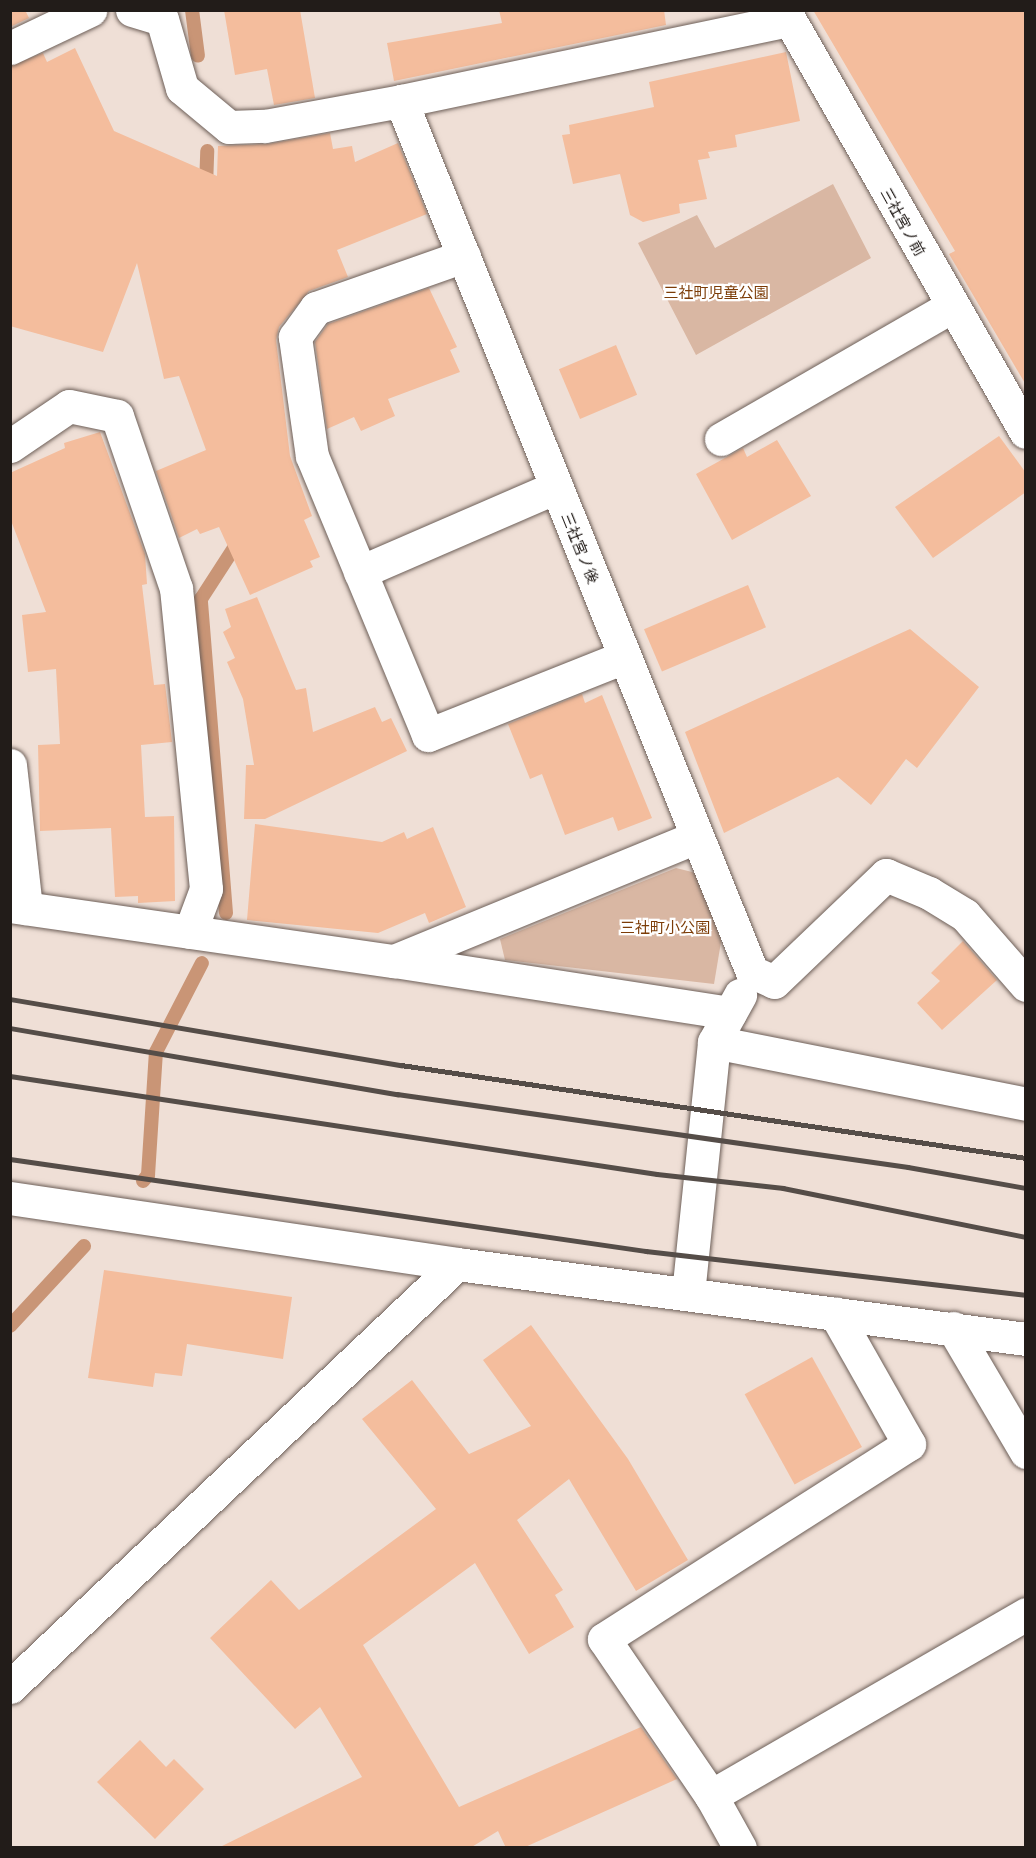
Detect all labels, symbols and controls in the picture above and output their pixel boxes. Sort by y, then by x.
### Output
street label: 三社宮ノ前 [877,185,929,259]
park label: 三社町児童公園 [664,284,768,302]
street label: 三社宮ノ後 [558,510,602,586]
park label: 三社町小公園 [620,919,710,937]

